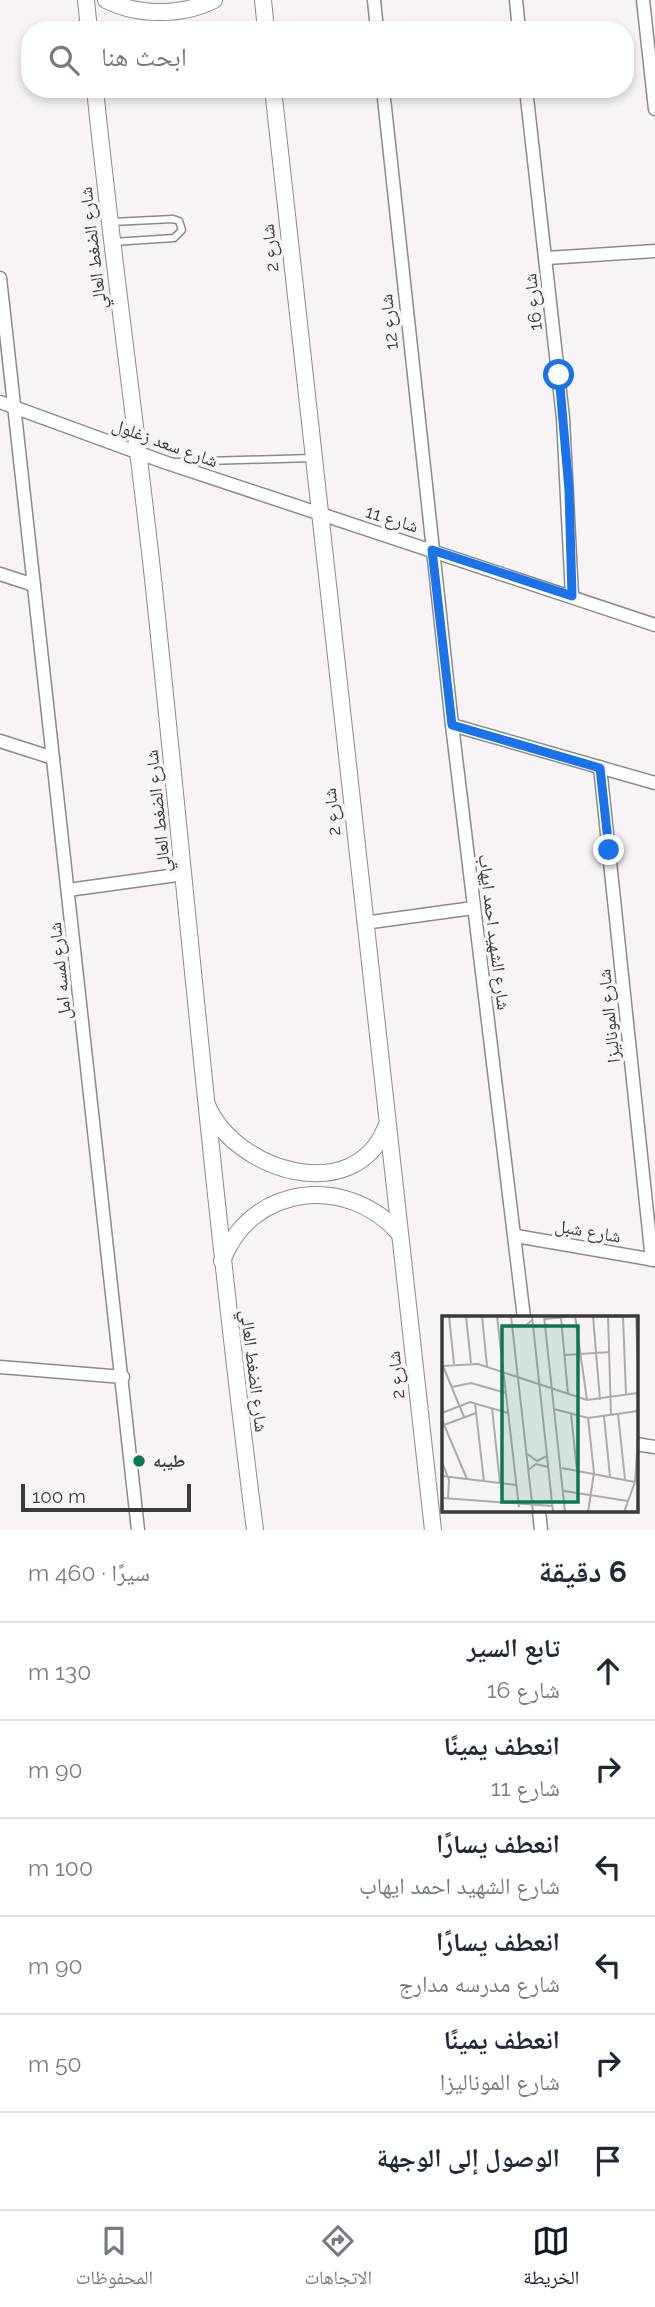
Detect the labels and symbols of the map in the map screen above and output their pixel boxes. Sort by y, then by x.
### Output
street label: شارع الضغط العالي [75,185,115,310]
street label: شارع 2 [257,223,283,273]
street label: شارع 16 [519,272,547,332]
street label: شارع 12 [375,293,403,351]
route start [543,359,574,390]
street label: شارع سعد زغلول [109,414,221,472]
street label: شارع 11 [363,501,421,537]
street label: شارع الضغط العالي [141,748,179,873]
street label: شارع 2 [319,787,345,837]
route end [593,834,624,865]
street label: شارع الشهيد احمد ايهاب [473,853,515,1011]
street label: شارع لمسه امل [44,921,76,1021]
street label: شارع الموناليزا [593,968,625,1064]
street label: شارع شبل [553,1214,623,1248]
street label: شارع الضغط العالي [232,1309,272,1434]
inset map [442,1316,638,1512]
street label: شارع 2 [383,1350,409,1400]
place label: طيبه [153,1450,186,1472]
marker: طيبه [131,1453,147,1469]
scale bar [21,1481,191,1513]

